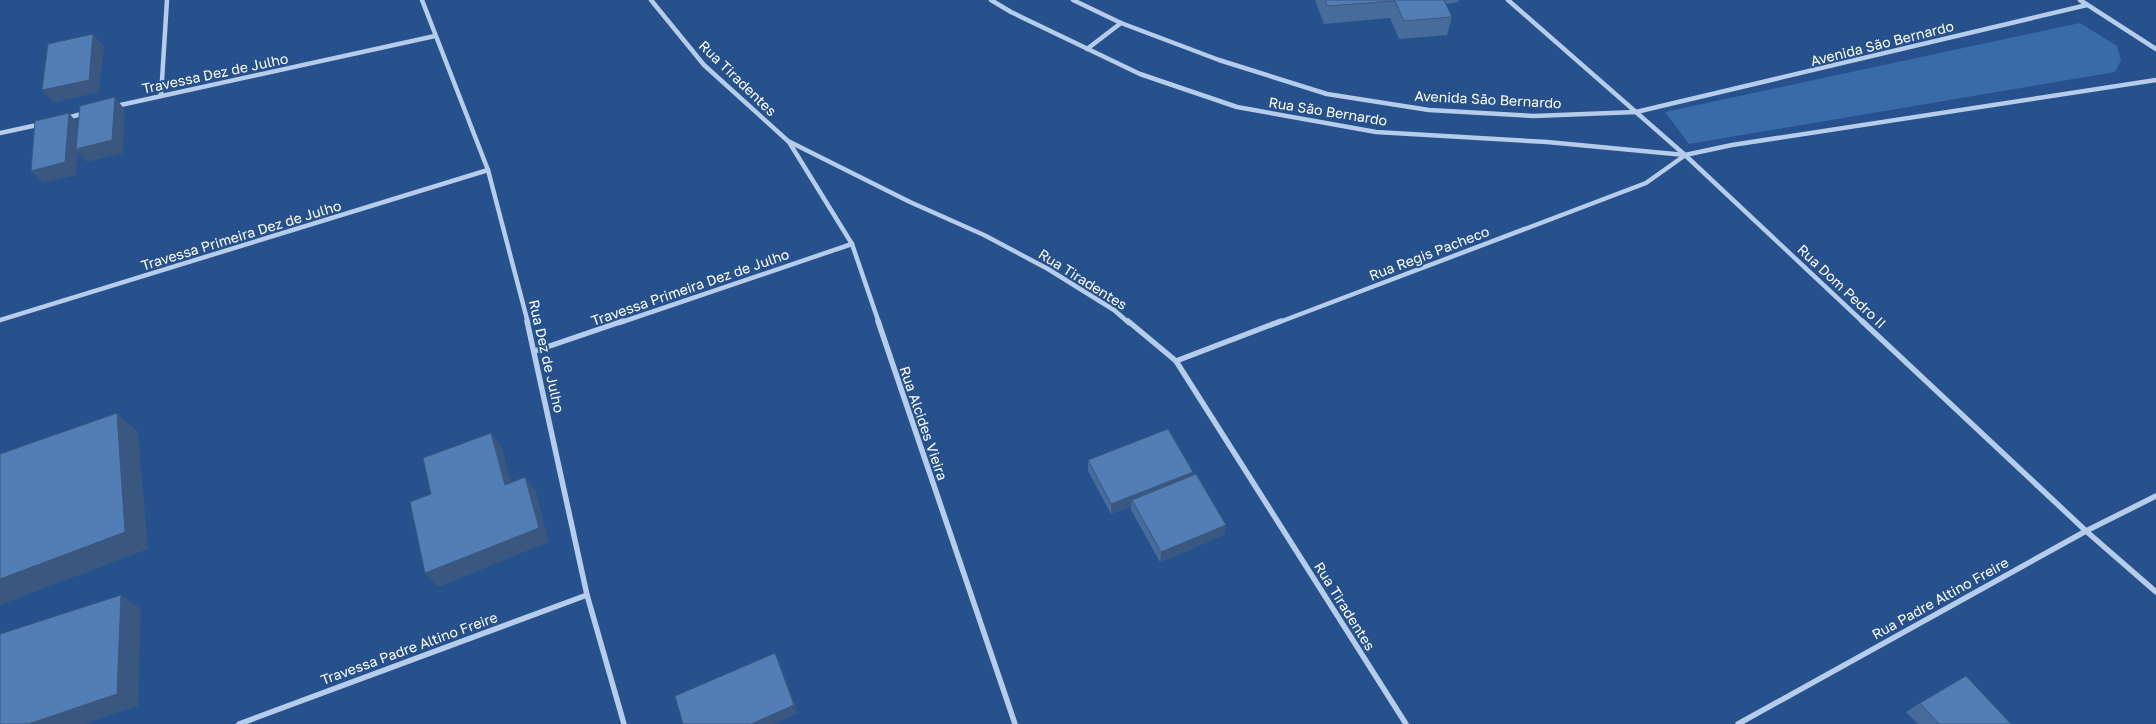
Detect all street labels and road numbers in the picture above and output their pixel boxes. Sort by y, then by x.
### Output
street label: Avenida São Bernardo [1809,17,1955,69]
street label: Rua Tiradentes [696,37,780,119]
street label: Travessa Dez de Julho [140,49,290,97]
street label: Avenida São Bernardo [1414,87,1562,111]
street label: Rua São Bernardo [1268,93,1388,129]
street label: Travessa Primeira Dez de Julho [139,196,343,274]
street label: Rua Regis Pacheco [1367,222,1491,284]
street label: Rua Dom Pedro II [1794,241,1890,331]
street label: Travessa Primeira Dez de Julho [589,245,791,329]
street label: Rua Tiradentes [1036,245,1130,313]
street label: Rua Dez de Julho [526,298,568,414]
street label: Rua Alcides Vieira [896,364,952,482]
street label: Rua Padre Altino Freire [1869,553,2011,643]
street label: Rua Tiradentes [1311,559,1379,653]
street label: Travessa Padre Altino Freire [318,608,500,688]

